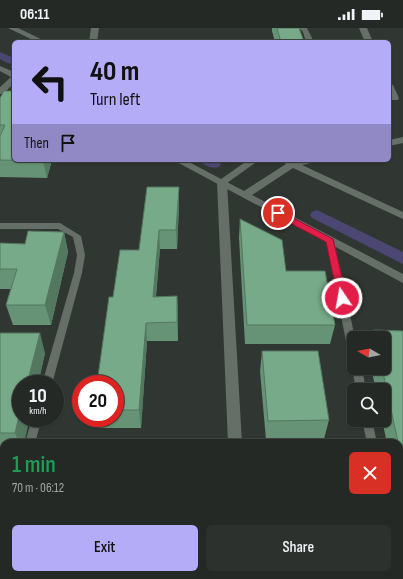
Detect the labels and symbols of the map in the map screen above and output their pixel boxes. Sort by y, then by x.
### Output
pin [261,196,295,230]
position arrow [321,277,363,319]
north arrow [347,331,391,375]
speed limit sign: 20 [72,375,124,427]

